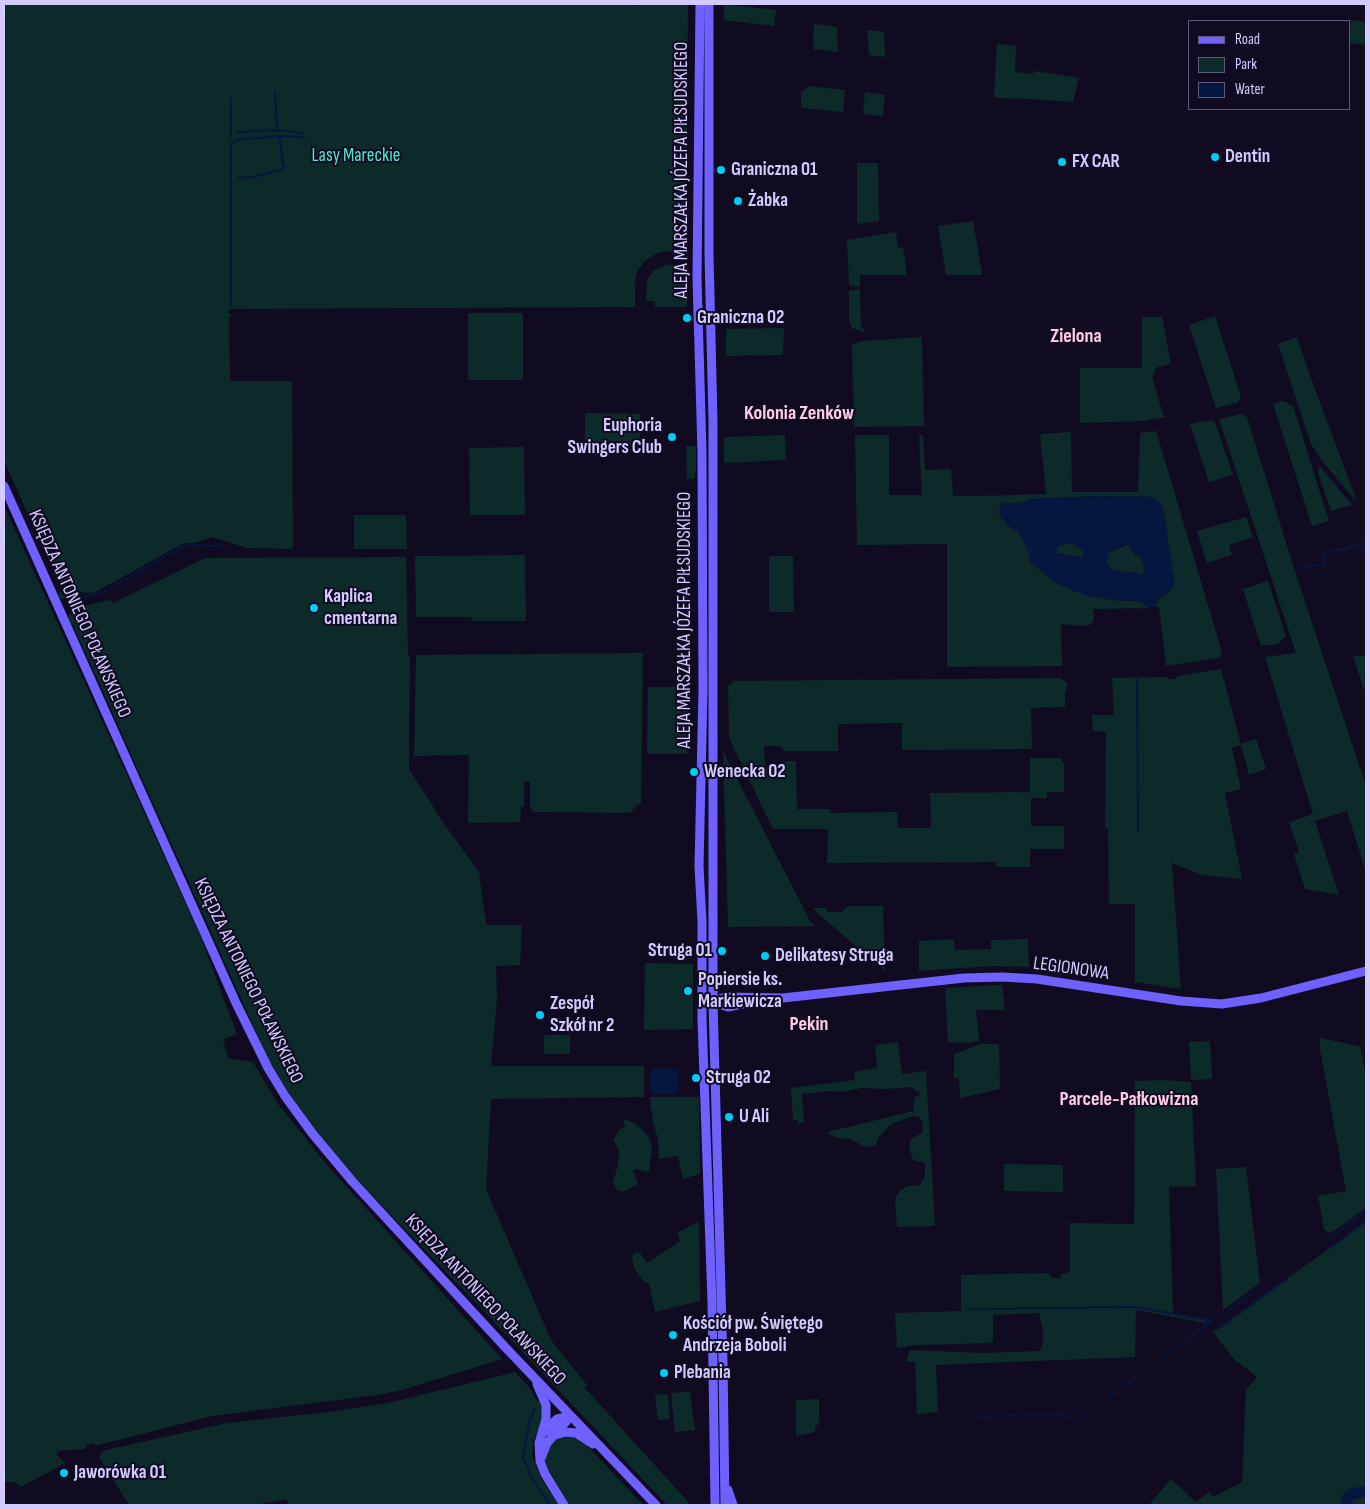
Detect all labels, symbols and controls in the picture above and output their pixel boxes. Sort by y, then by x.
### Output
legend [1188,20,1350,110]
text: Road [1235,30,1260,49]
street label: ALEJA MARSZAŁKA JÓZEFA PIŁSUDSKIEGO [671,42,693,298]
text: Park [1235,55,1257,74]
text: Water [1235,80,1265,99]
park label: Lasy Mareckie [312,145,400,167]
place label: Dentin [1225,146,1270,168]
place label: FX CAR [1072,151,1120,173]
marker: Dentin [1209,151,1221,163]
marker: FX CAR [1056,156,1068,168]
place label: Graniczna 01 [731,159,818,181]
marker: Graniczna 01 [715,164,727,176]
place label: Żabka [748,190,788,212]
marker: Żabka [732,195,744,207]
place label: Graniczna 02 [697,307,784,329]
marker: Graniczna 02 [681,312,693,324]
district label: Zielona [1050,325,1102,349]
district label: Kolonia Zenków [744,402,854,426]
place label: Euphoria Swingers Club [568,415,662,459]
marker: Euphoria Swingers Club [666,431,678,443]
street label: ALEJA MARSZAŁKA JÓZEFA PIŁSUDSKIEGO [674,492,696,748]
street label: KSIĘDZA ANTONIEGO POŁAWSKIEGO [23,506,135,722]
place label: Kaplica cmentarna [324,586,397,630]
marker: Kaplica cmentarna [308,602,320,614]
place label: Wenecka 02 [704,761,786,783]
marker: Wenecka 02 [688,766,700,778]
street label: KSIĘDZA ANTONIEGO POŁAWSKIEGO [188,875,308,1087]
place label: Struga 01 [648,940,712,962]
marker: Struga 01 [716,945,728,957]
place label: Delikatesy Struga [775,945,894,967]
marker: Delikatesy Struga [759,950,771,962]
street label: LEGIONOWA [1032,952,1110,986]
place label: Popiersie ks. Markiewicza [698,969,782,1013]
marker: Popiersie ks. Markiewicza [682,985,694,997]
place label: Zespół Szkół nr 2 [550,993,614,1037]
marker: Zespół Szkół nr 2 [534,1009,546,1021]
district label: Pekin [790,1013,828,1037]
place label: Struga 02 [706,1067,771,1089]
marker: Struga 02 [690,1072,702,1084]
district label: Parcele-Pałkowizna [1060,1088,1198,1112]
place label: U Ali [739,1106,769,1128]
marker: U Ali [723,1111,735,1123]
street label: KSIĘDZA ANTONIEGO POŁAWSKIEGO [400,1210,570,1390]
place label: Kościół pw. Świętego Andrzeja Boboli [683,1313,823,1357]
marker: Kościół pw. Świętego Andrzeja Boboli [667,1329,679,1341]
place label: Plebania [674,1362,731,1384]
marker: Plebania [658,1367,670,1379]
place label: Jaworówka 01 [74,1462,166,1484]
marker: Jaworówka 01 [58,1467,70,1479]

